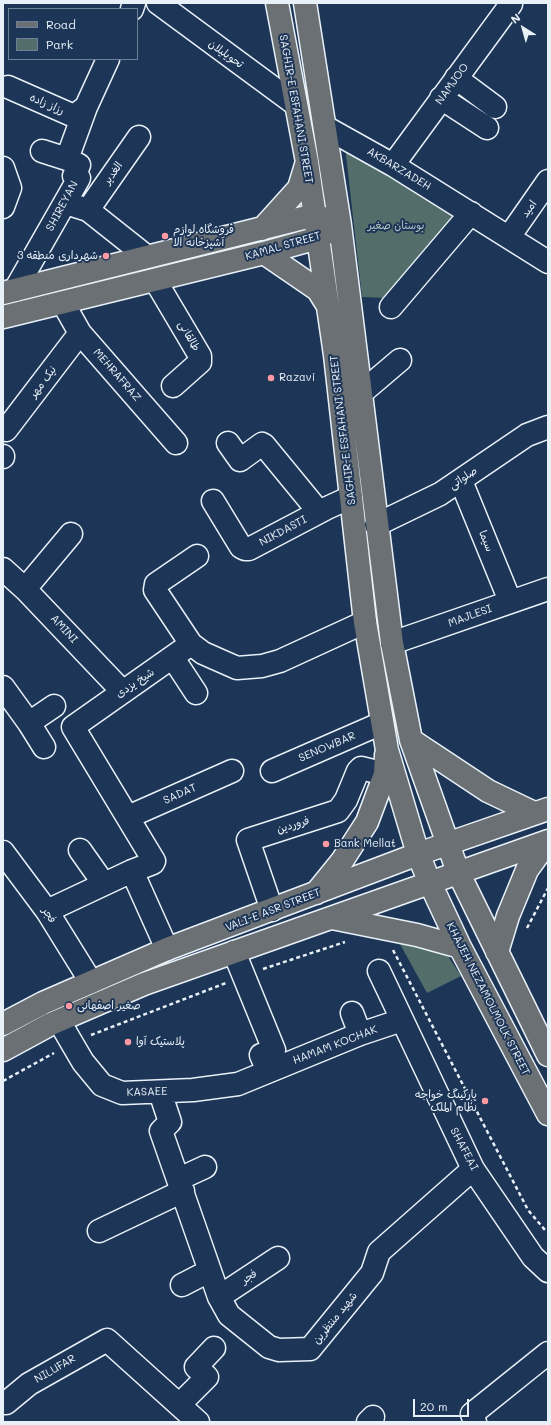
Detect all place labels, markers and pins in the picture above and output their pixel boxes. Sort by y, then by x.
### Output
place label: فروشگاه لوازم آشپزخانه الا [173,223,234,249]
marker: فروشگاه لوازم آشپزخانه الا [160,231,170,241]
place label: شهرداری منطقه 3 [17,249,98,263]
marker: شهرداری منطقه 3 [101,251,111,261]
place label: Razavi [279,371,315,385]
marker: Razavi [266,373,276,383]
place label: Bank Mellat [334,837,396,851]
marker: Bank Mellat [321,839,331,849]
place label: صغیر اصفهانی [77,999,141,1013]
marker: صغیر اصفهانی [64,1001,74,1011]
place label: پلاستیک آوا [136,1035,185,1049]
marker: پلاستیک آوا [123,1037,133,1047]
place label: پارکینگ خواجه نظام الملک [415,1088,477,1114]
marker: پارکینگ خواجه نظام الملک [480,1096,490,1106]

